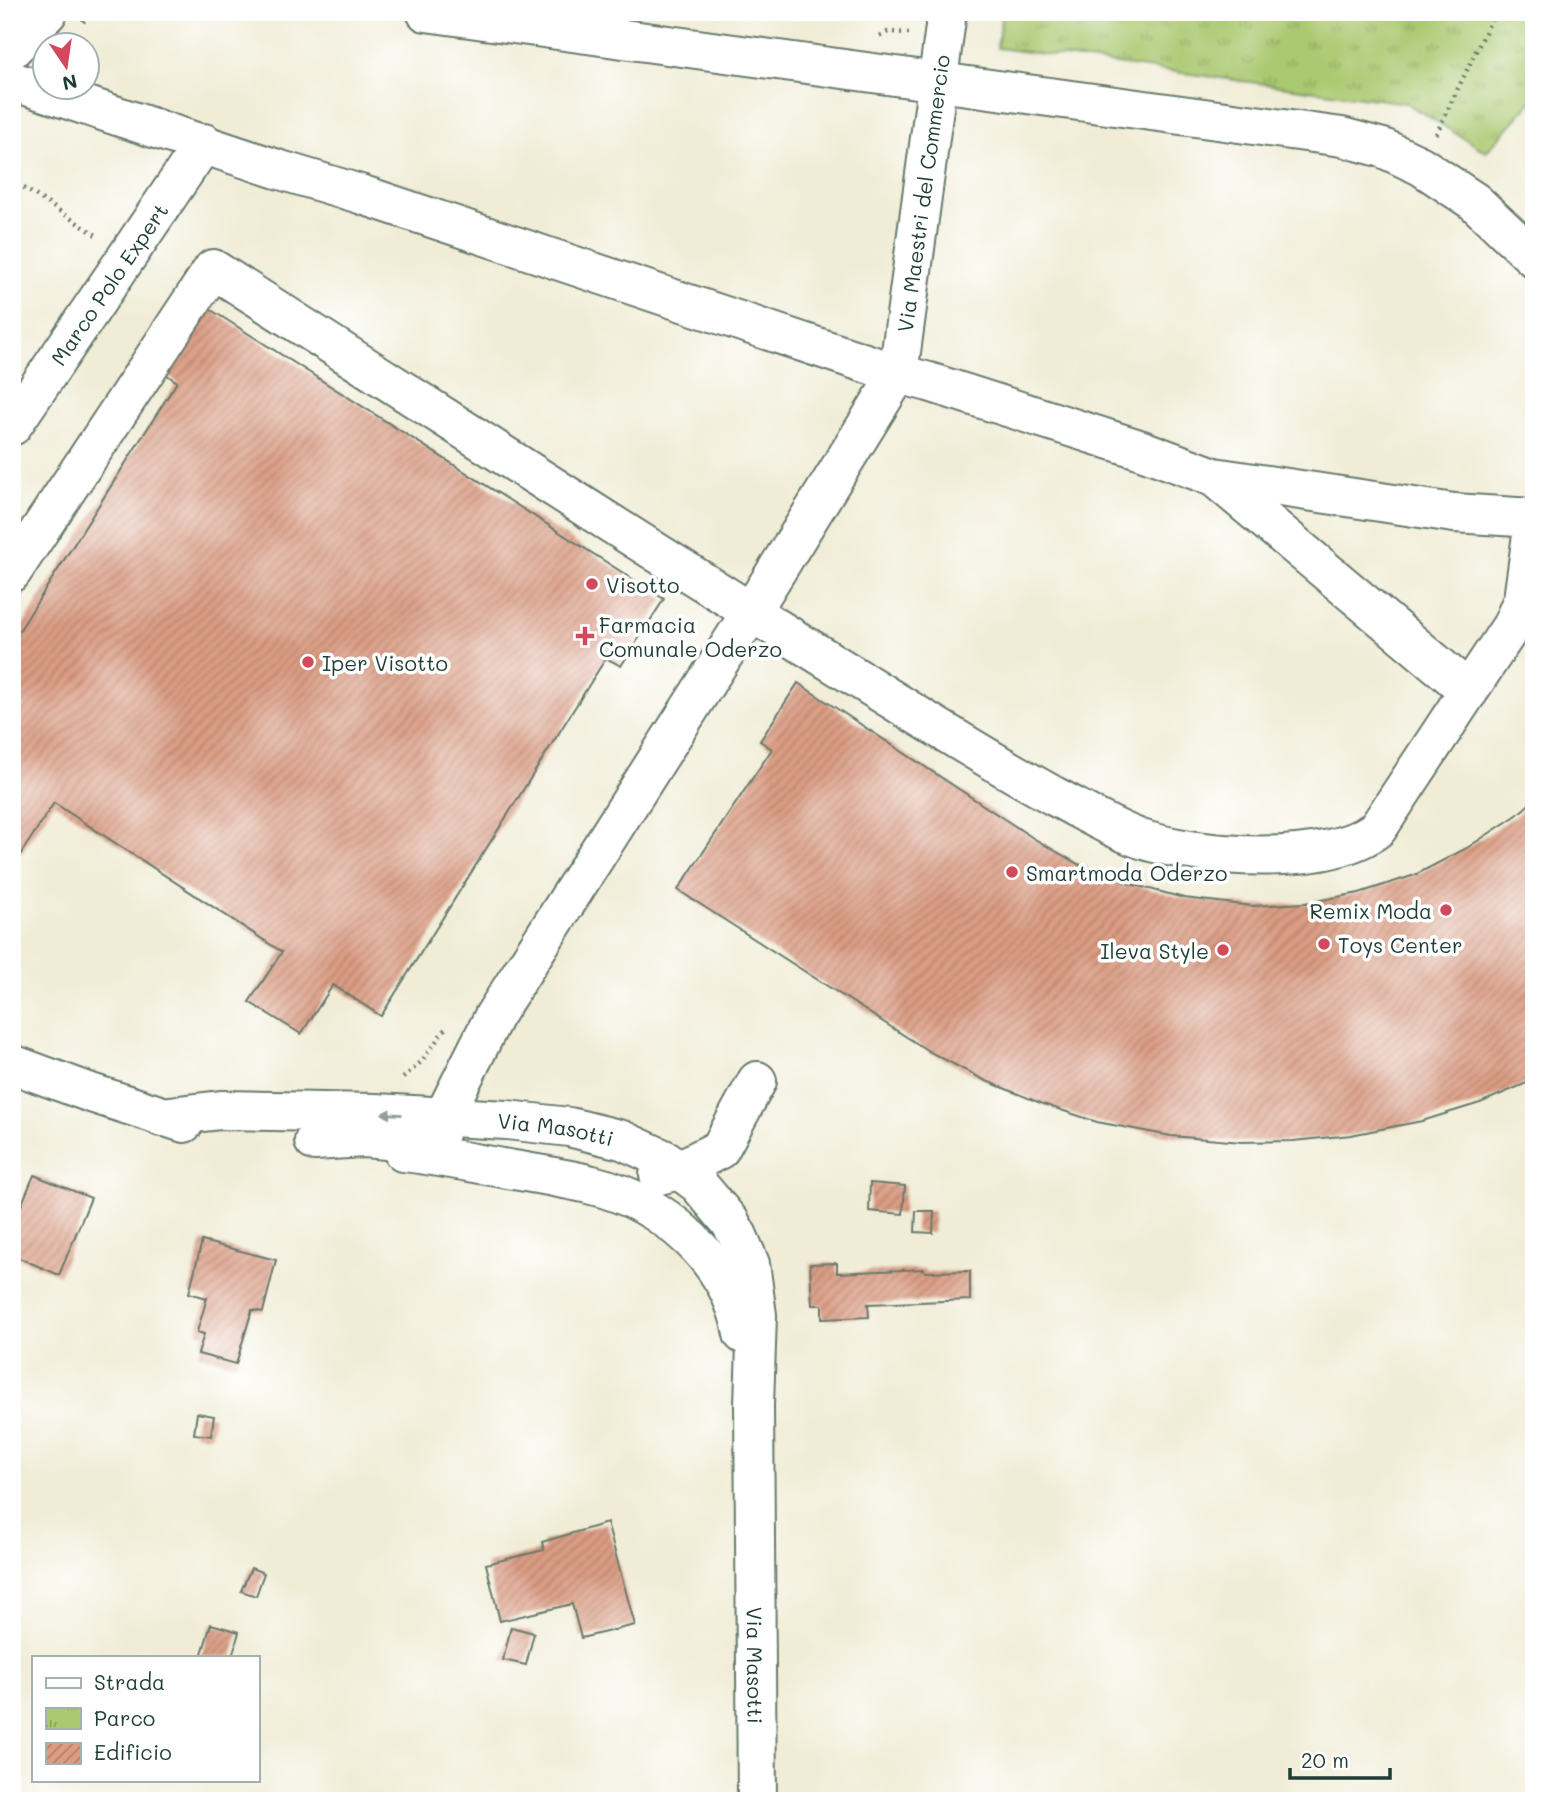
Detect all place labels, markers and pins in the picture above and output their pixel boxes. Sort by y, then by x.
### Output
place label: Visotto [606,571,680,598]
marker: Visotto [584,576,600,592]
place label: Farmacia Comunale Oderzo [599,611,782,662]
marker: Farmacia Comunale Oderzo [577,628,593,644]
place label: Iper Visotto [322,649,448,676]
marker: Iper Visotto [300,654,316,670]
place label: Smartmoda Oderzo [1026,859,1227,886]
marker: Smartmoda Oderzo [1004,864,1020,880]
place label: Remix Moda [1309,897,1432,924]
marker: Remix Moda [1438,902,1454,918]
place label: Toys Center [1338,931,1462,958]
marker: Toys Center [1316,936,1332,952]
place label: Ileva Style [1100,937,1209,964]
marker: Ileva Style [1215,942,1231,958]

